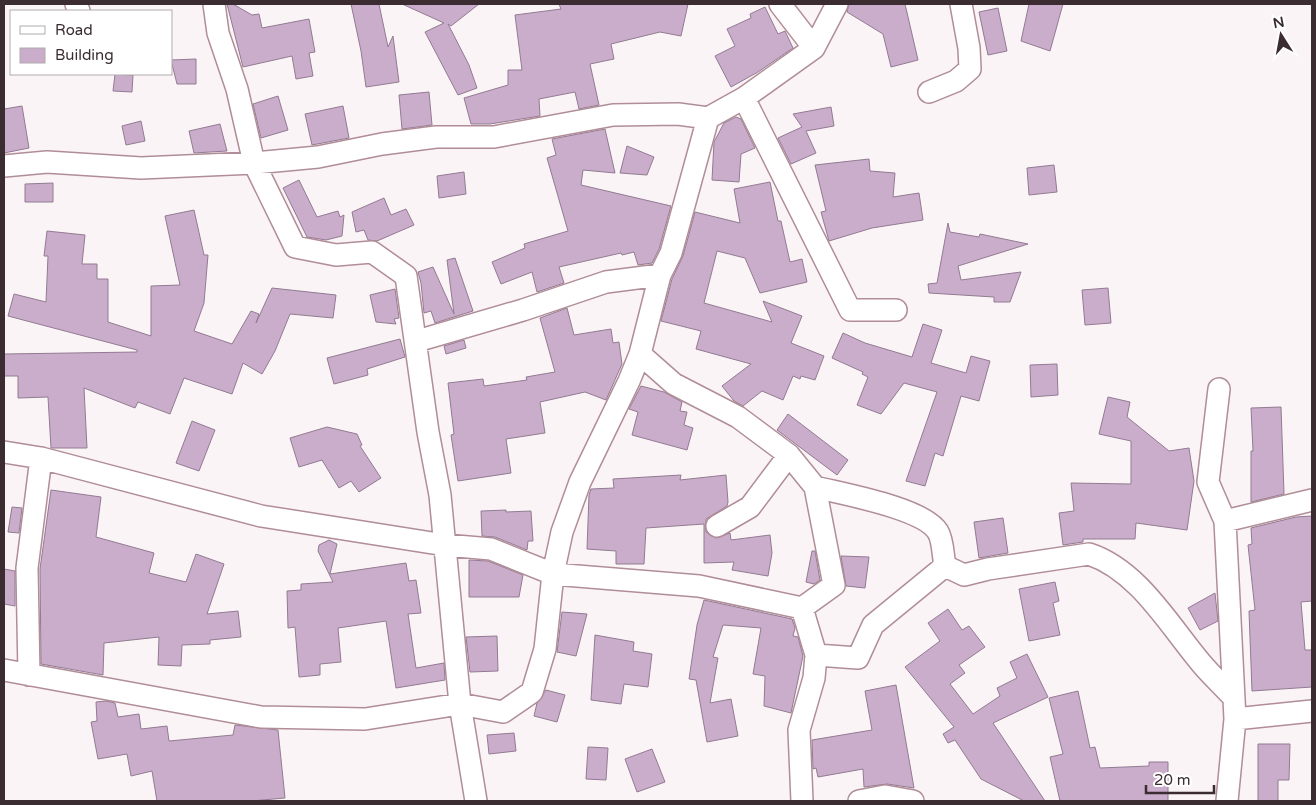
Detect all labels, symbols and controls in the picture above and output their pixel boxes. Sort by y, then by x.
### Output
legend [10,10,172,75]
north arrow [1256,10,1306,60]
text: N [1271,13,1286,32]
text: Road [55,21,93,39]
text: Building [55,46,114,64]
scale bar [1146,762,1214,794]
text: 20 m [1154,771,1191,789]

